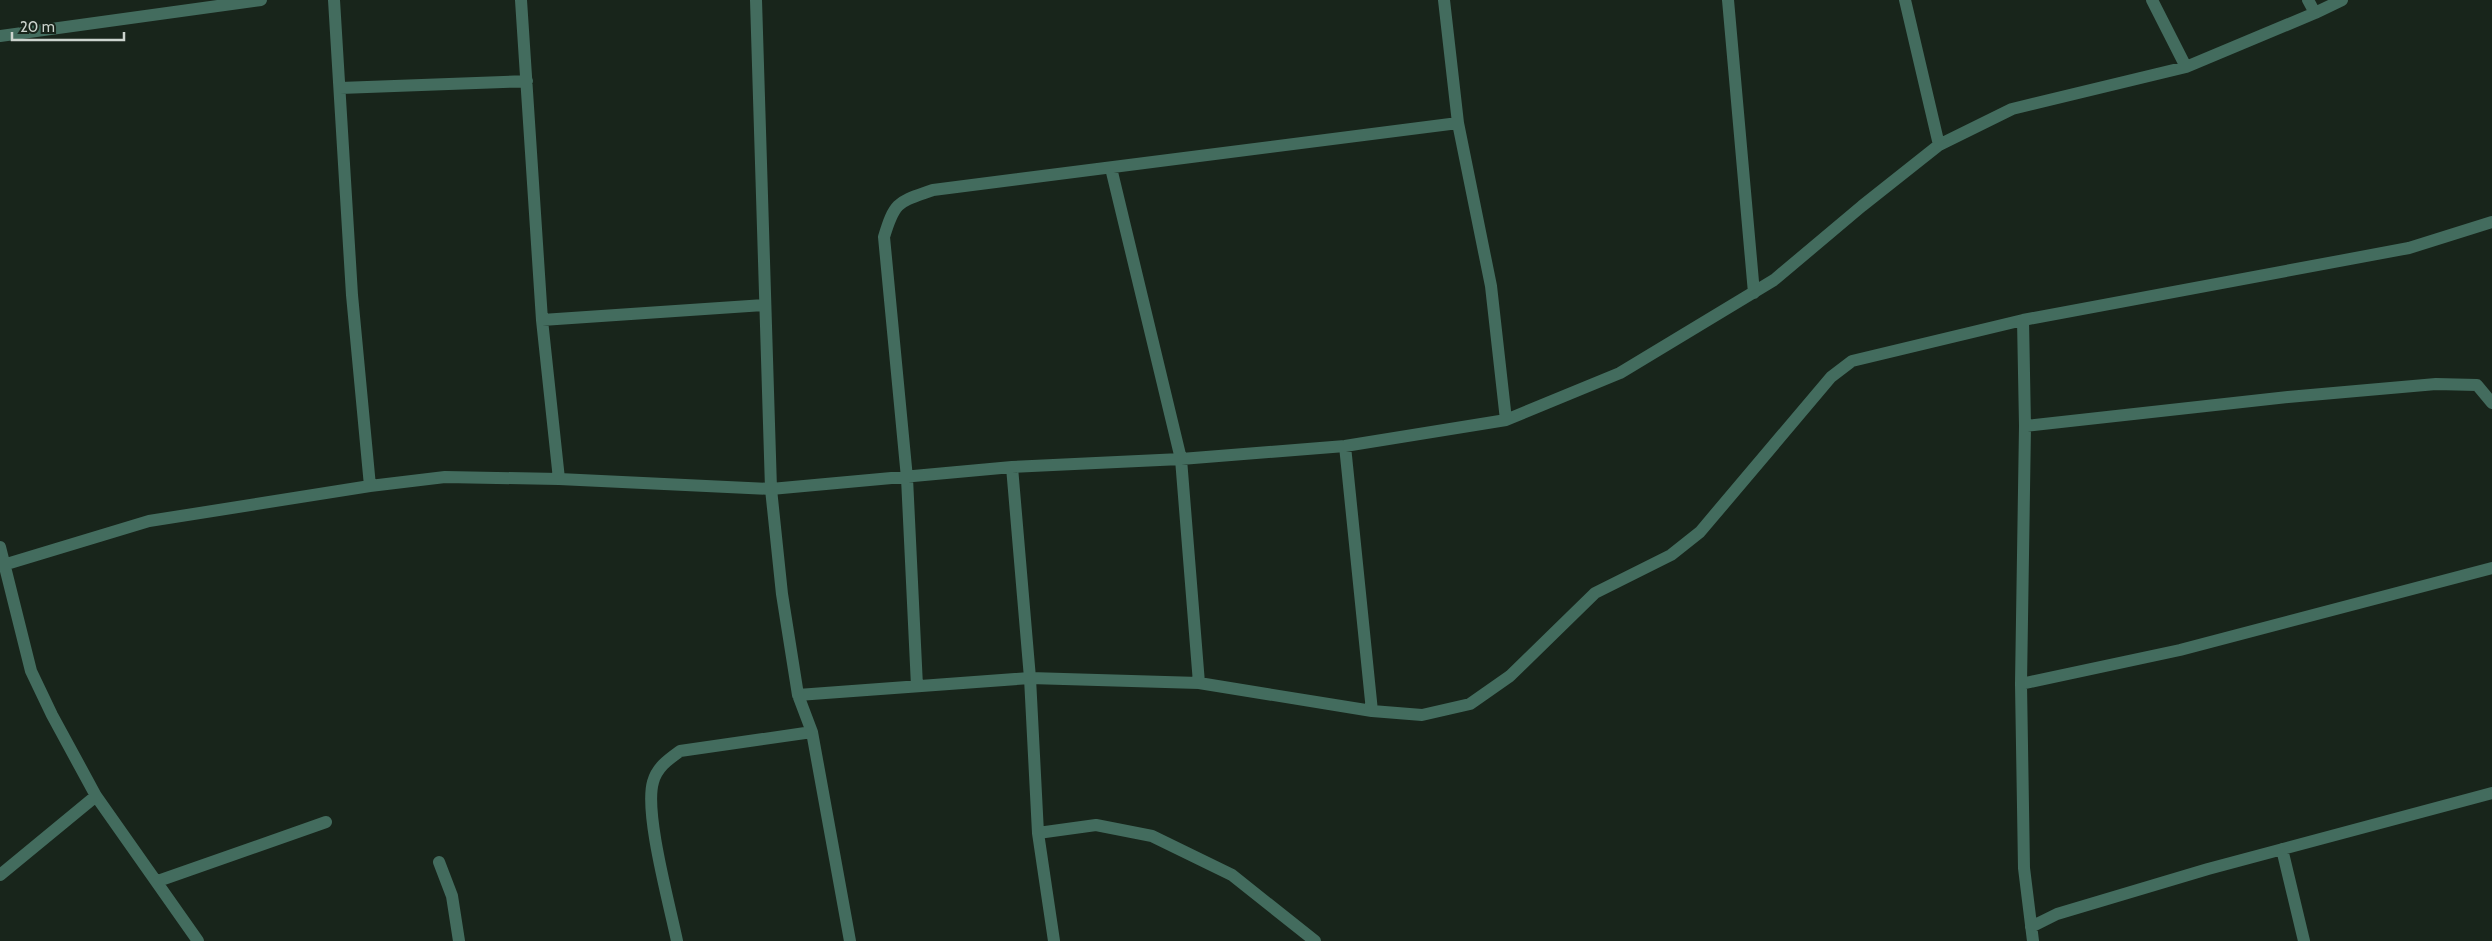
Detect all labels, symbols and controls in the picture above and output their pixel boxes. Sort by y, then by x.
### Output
scale bar [12,10,125,42]
text: 20 m [20,18,55,36]

